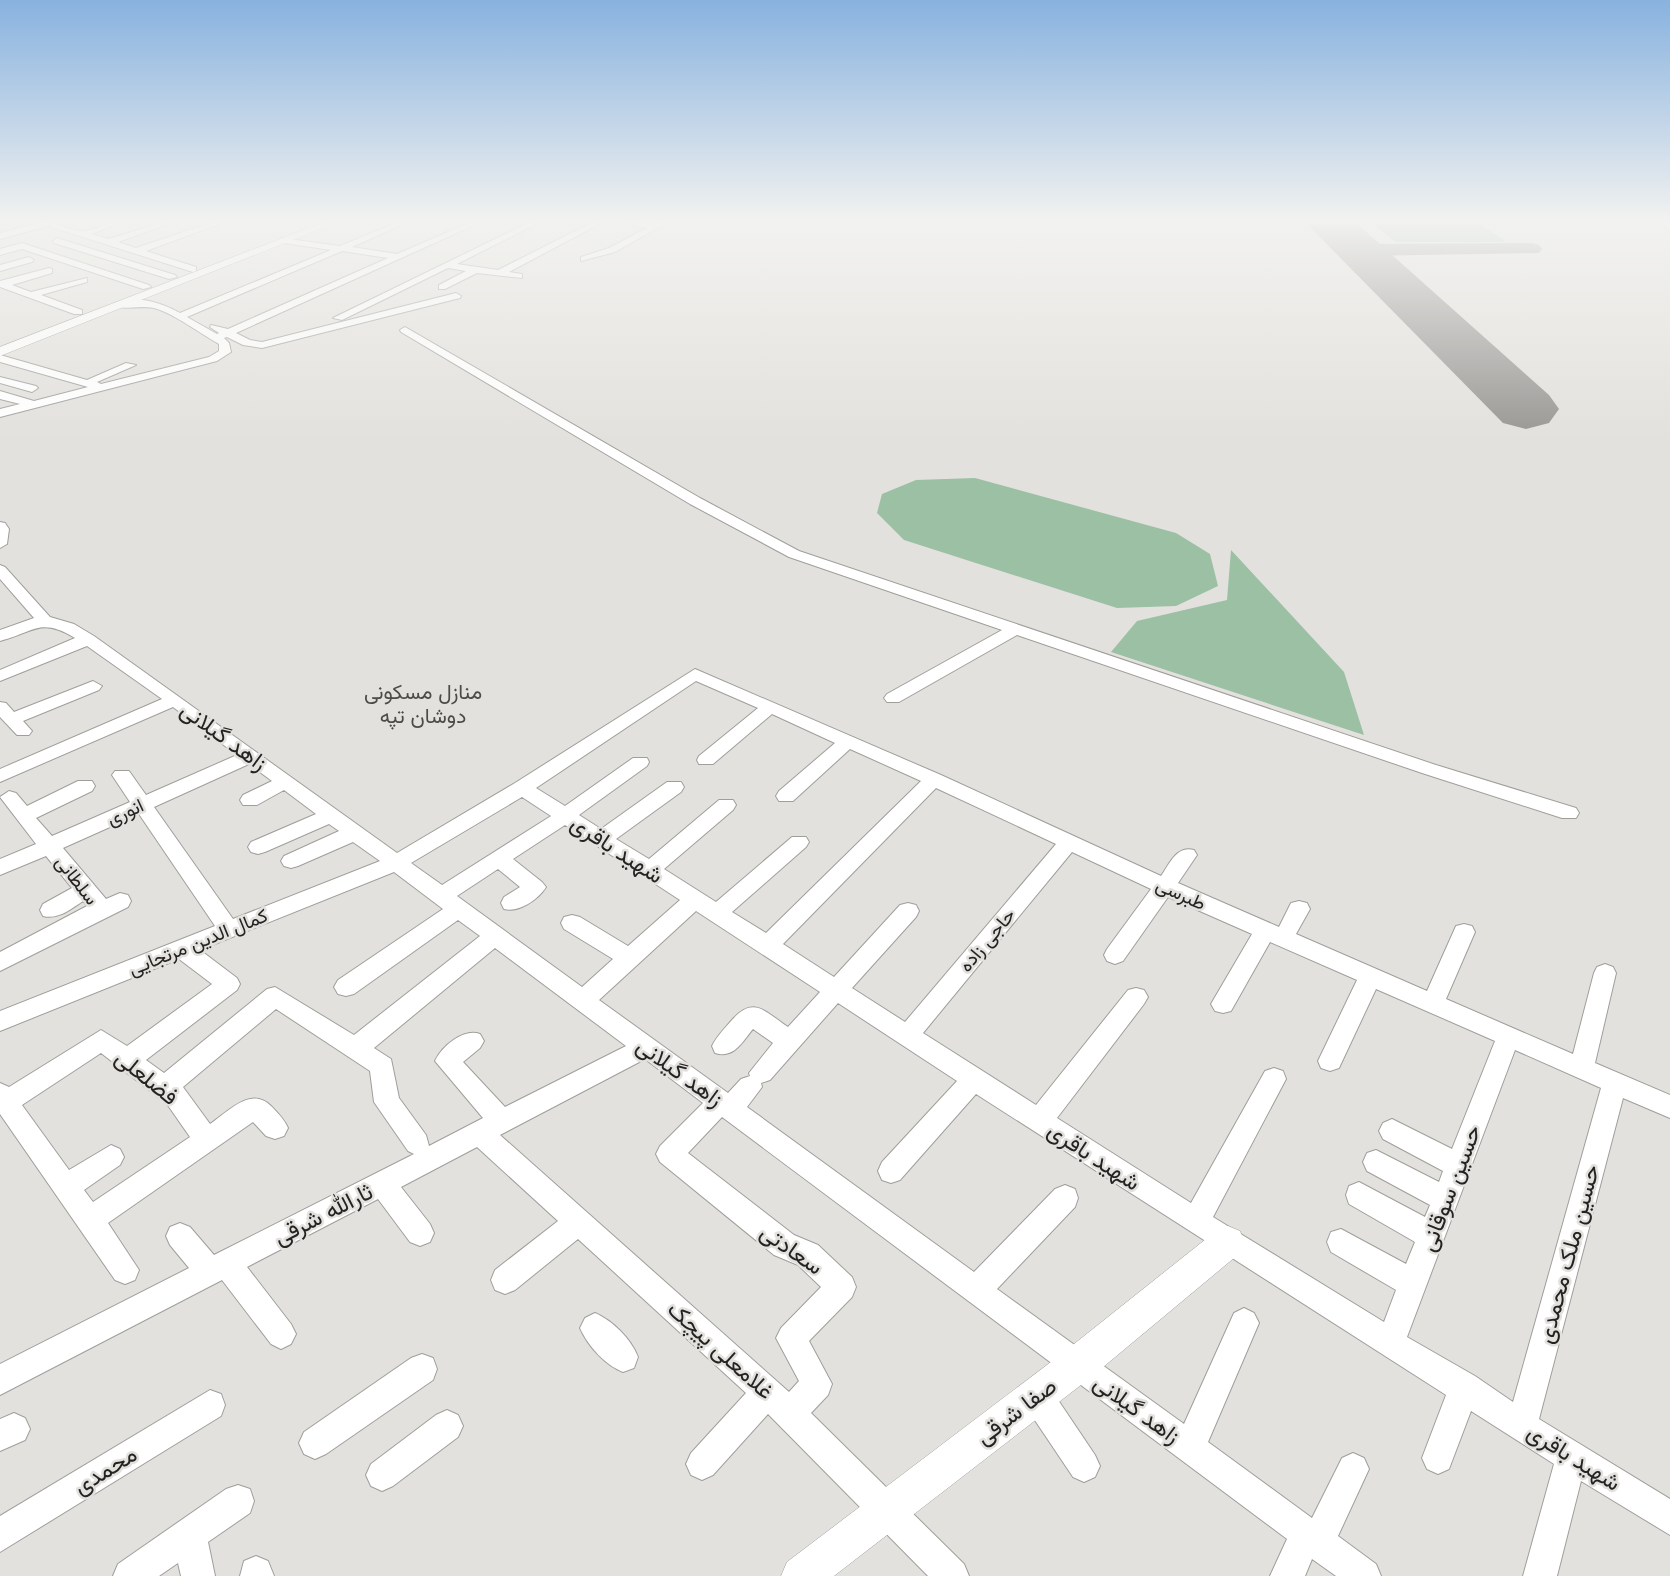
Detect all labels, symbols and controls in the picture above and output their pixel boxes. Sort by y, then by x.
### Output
district label: منازل مسکونی دوشان تپه [364,680,482,730]
street label: زاهد گیلانی [175,696,272,778]
street label: انوری [103,794,147,830]
street label: شهید باقری [565,810,668,890]
street label: سلطانی [51,851,103,909]
street label: طبرسی [1153,874,1209,915]
street label: حاجی زاده [955,904,1020,976]
street label: کمال الدین مرتجایی [125,905,271,980]
street label: زاهد گیلانی [631,1032,728,1114]
street label: فضلعلی [110,1044,184,1111]
street label: شهید باقری [1042,1117,1145,1197]
street label: حسین سوقانی [1414,1121,1488,1256]
street label: حسین ملک محمدی [1532,1162,1605,1347]
street label: ثارالله شرقی [269,1178,378,1252]
street label: سعادتی [755,1218,828,1281]
street label: غلامعلی پیچک [661,1296,779,1407]
street label: زاهد گیلانی [1088,1369,1185,1451]
street label: صفا شرقی [971,1372,1063,1451]
street label: شهید باقری [1522,1418,1625,1498]
street label: محمدی [69,1441,142,1500]

